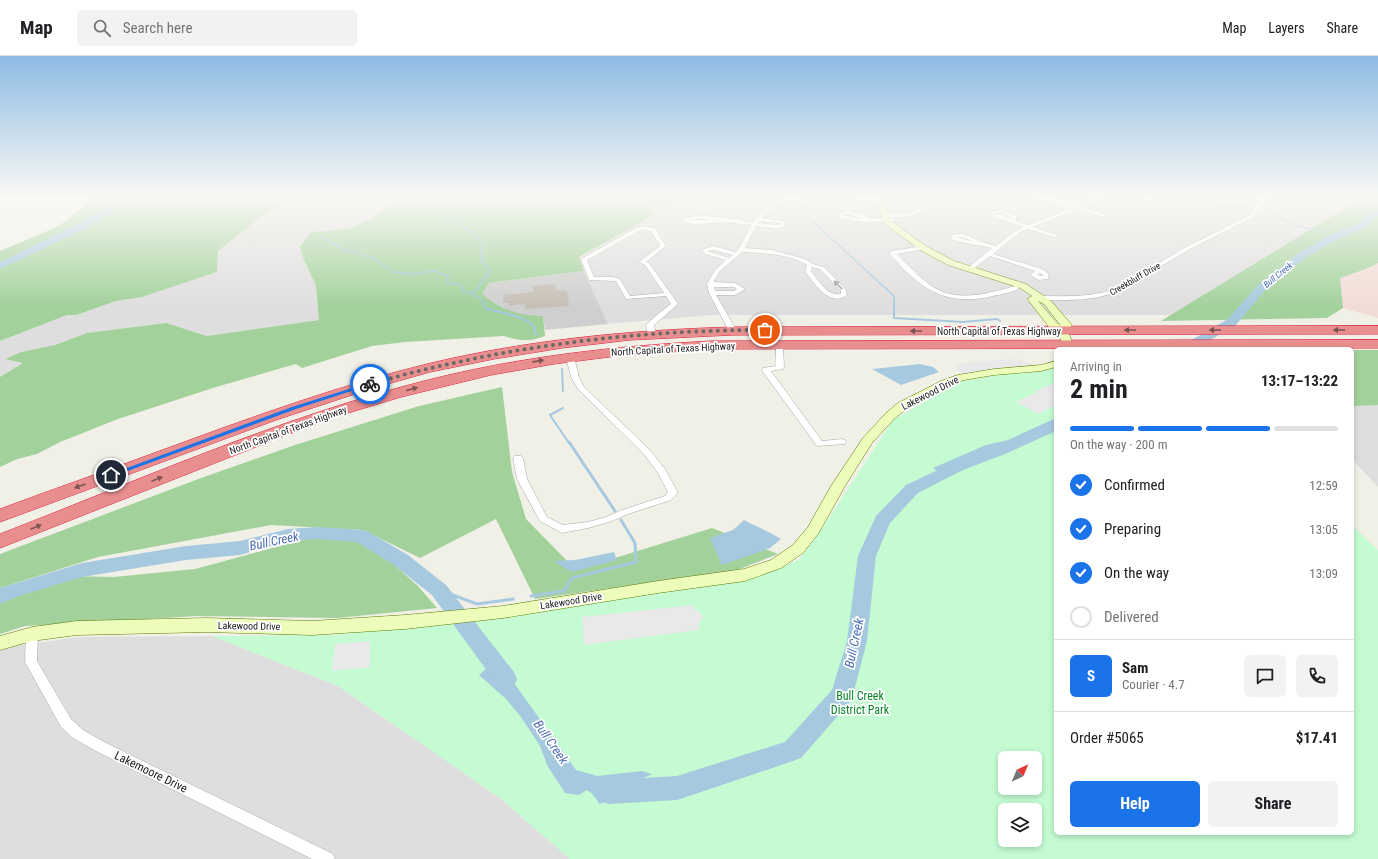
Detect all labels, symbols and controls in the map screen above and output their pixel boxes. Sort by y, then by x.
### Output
search box [77,10,357,46]
text: Map [20,16,53,39]
icon: search [91,17,113,39]
text: Search here [123,19,193,37]
text: Map [1222,20,1246,36]
text: Layers [1268,20,1305,36]
text: Share [1327,20,1358,36]
street label: Creekbluff Drive [1108,260,1162,298]
water label: Bull Creek [1261,260,1295,290]
one-way arrow [833,280,843,290]
pin [748,313,782,347]
icon: bag [754,319,776,341]
street label: North Capital of Texas Highway [937,326,1061,337]
one-way arrow [1124,327,1136,334]
one-way arrow [1208,327,1221,333]
one-way arrow [1332,327,1345,333]
one-way arrow [909,328,922,334]
street label: North Capital of Texas Highway [611,340,735,358]
one-way arrow [532,358,545,364]
text: Arriving in [1070,359,1122,374]
courier [350,364,390,404]
text: 13:17–13:22 [1261,372,1338,390]
icon: bike [359,373,381,395]
street label: Lakewood Drive [900,374,961,412]
text: 2 min [1070,374,1128,404]
one-way arrow [406,386,418,392]
street label: North Capital of Texas Highway [228,404,348,456]
text: On the way · 200 m [1070,437,1167,452]
pin [94,458,128,492]
icon: home [100,464,122,486]
icon: check [1070,474,1092,496]
one-way arrow [152,476,163,482]
text: Confirmed [1104,476,1165,494]
text: 12:59 [1309,478,1338,493]
one-way arrow [74,484,86,490]
icon: check [1070,518,1092,540]
text: Preparing [1104,520,1161,538]
text: 13:05 [1309,522,1338,537]
one-way arrow [31,523,43,529]
water label: Bull Creek [248,528,300,554]
icon: check [1070,562,1092,584]
text: On the way [1104,564,1169,582]
text: 13:09 [1309,566,1338,581]
street label: Lakewood Drive [539,591,603,611]
text: Delivered [1104,608,1159,626]
water label: Bull Creek [841,617,867,669]
street label: Lakewood Drive [218,620,281,632]
button: chat [1244,655,1286,697]
button: phone [1296,655,1338,697]
text: Sam [1122,659,1148,677]
text: S [1087,667,1095,685]
text: Courier · 4.7 [1122,677,1185,692]
park label: Bull Creek District Park [831,689,890,717]
water label: Bull Creek [530,717,572,767]
text: Order #5065 [1070,729,1144,747]
text: $17.41 [1296,729,1338,747]
street label: Lakemoore Drive [112,748,190,796]
north arrow [998,751,1042,795]
map controls [998,751,1042,847]
button: Help [1070,781,1200,827]
button: Share [1208,781,1338,827]
button: layers [998,803,1042,847]

